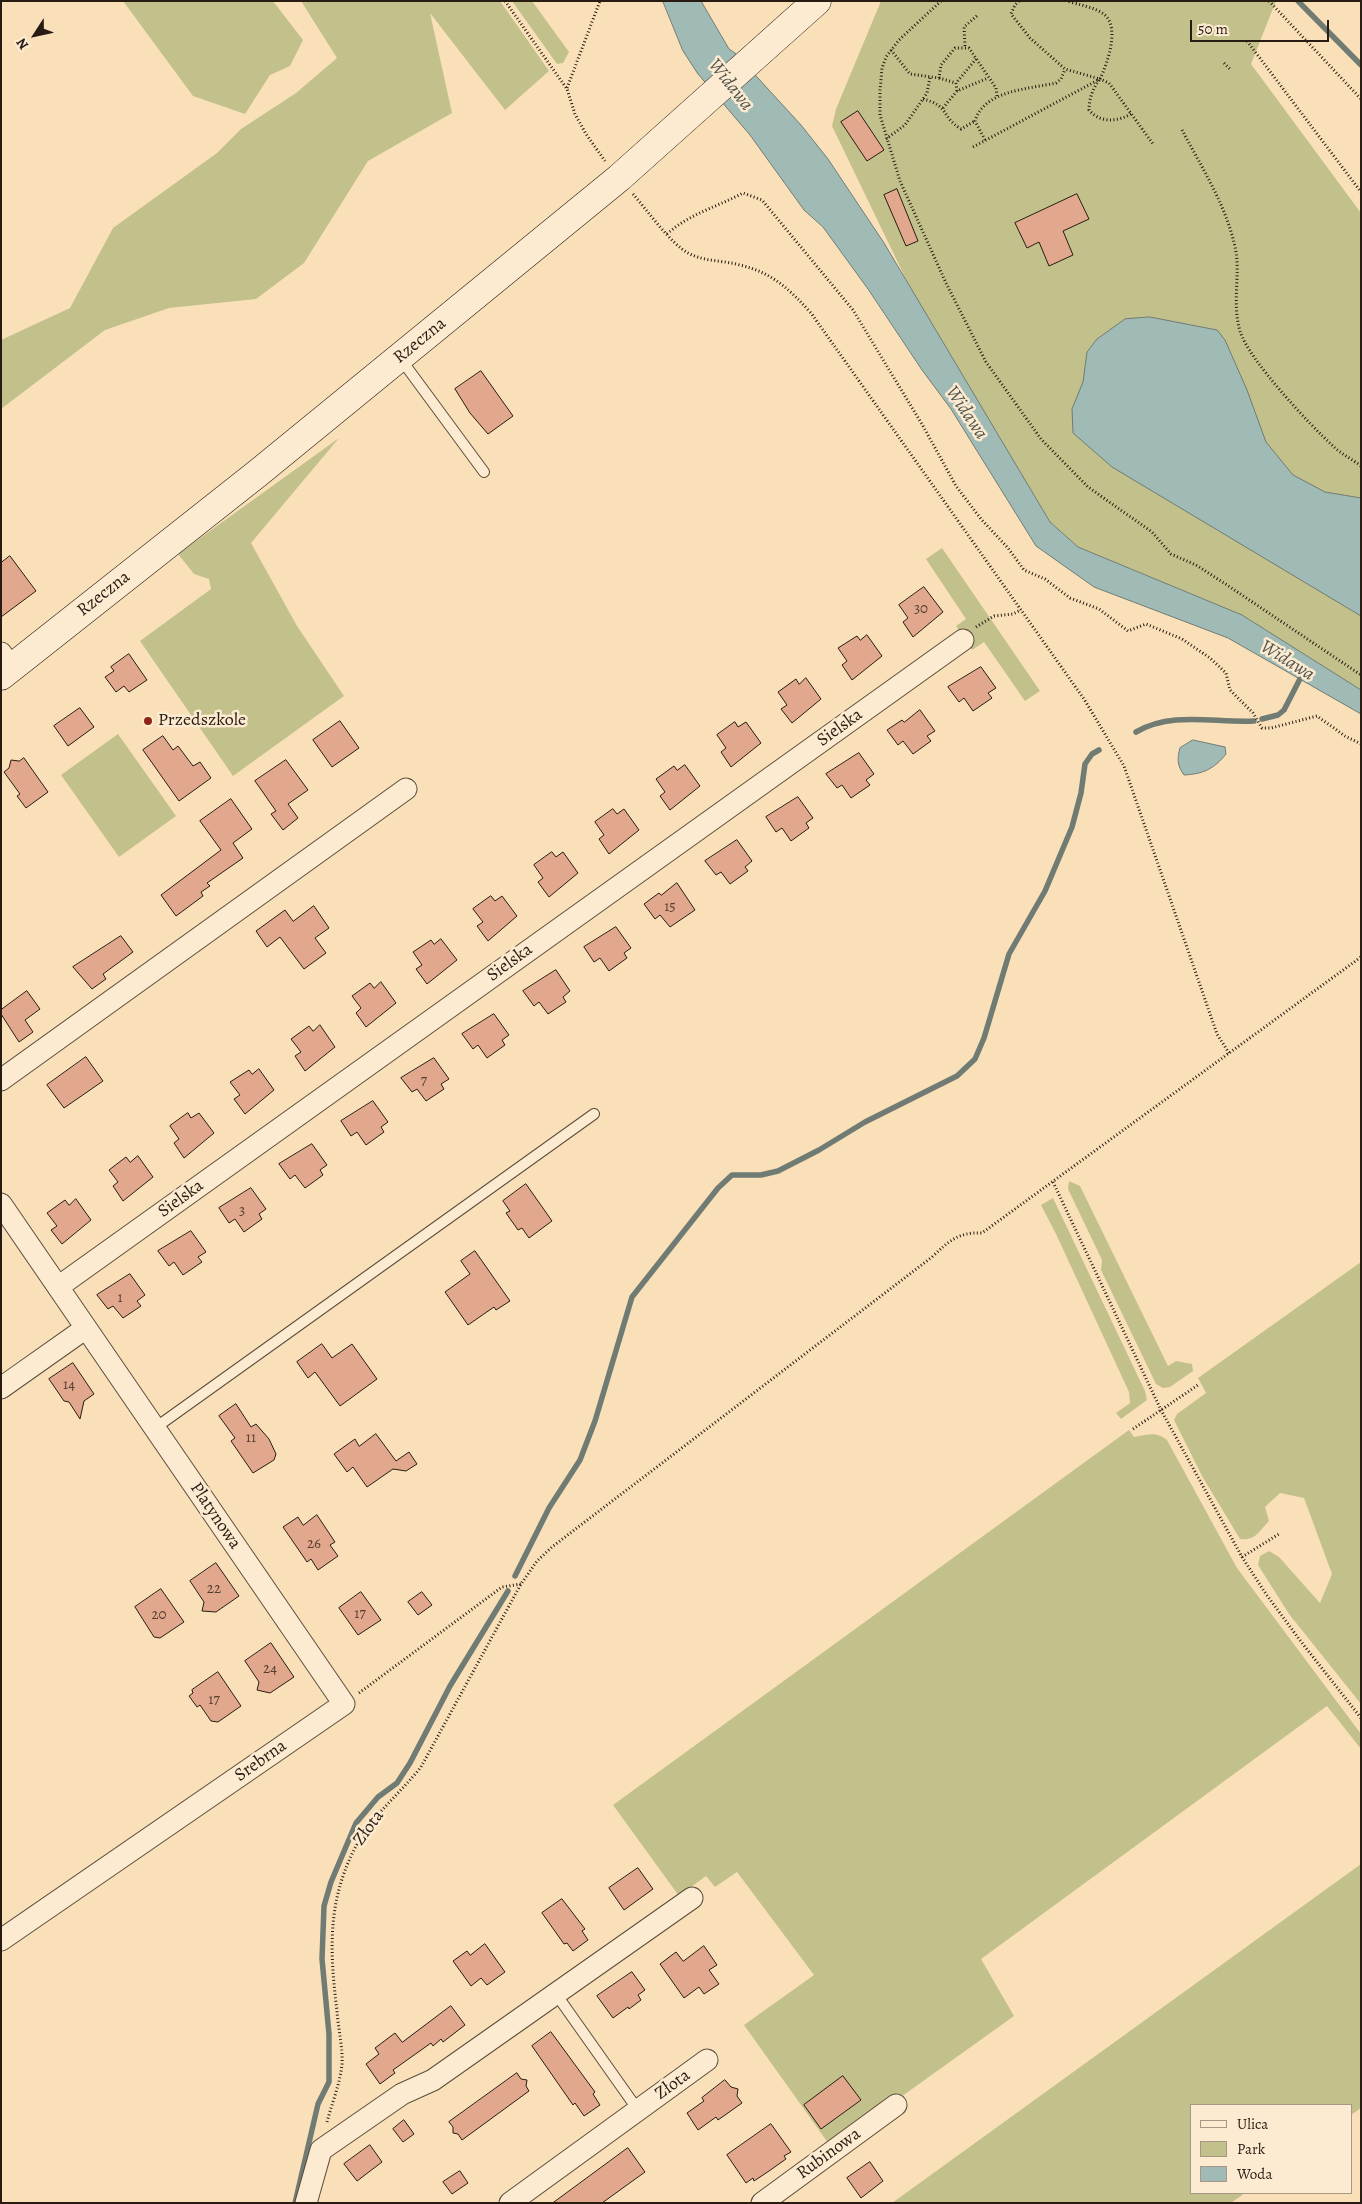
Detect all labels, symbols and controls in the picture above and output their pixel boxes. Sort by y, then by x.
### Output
north arrow [10,10,60,60]
scale bar [1192,10,1331,42]
text: 50 m [1198,19,1228,39]
text: N [12,34,33,54]
water label: Widawa [703,55,757,115]
street label: Rzeczna [389,313,451,369]
water label: Widawa [940,382,992,444]
street label: Rzeczna [73,567,135,621]
house number: 30 [914,600,928,618]
water label: Widawa [1256,636,1318,686]
street label: Sielska [813,704,867,752]
place label: Przedszkole [158,710,246,732]
marker: Przedszkole [142,715,154,727]
house number: 15 [664,898,676,916]
street label: Sielska [483,939,537,987]
house number: 7 [421,1072,427,1090]
street label: Sielska [154,1175,208,1223]
house number: 3 [239,1202,245,1220]
house number: 1 [117,1289,123,1307]
house number: 14 [63,1376,75,1394]
house number: 11 [246,1429,256,1447]
street label: Platynowa [185,1478,245,1554]
house number: 26 [307,1535,321,1553]
house number: 22 [207,1580,221,1598]
house number: 17 [354,1605,366,1623]
house number: 20 [151,1606,167,1624]
house number: 24 [263,1660,277,1678]
house number: 17 [208,1691,220,1709]
street label: Srebrna [231,1735,291,1787]
street label: Złota [349,1806,389,1850]
street label: Złota [651,2065,695,2105]
legend [1190,2104,1352,2194]
text: Ulica [1237,2114,1268,2134]
street label: Rubinowa [793,2124,865,2184]
text: Park [1237,2139,1265,2159]
text: Woda [1237,2164,1272,2184]

